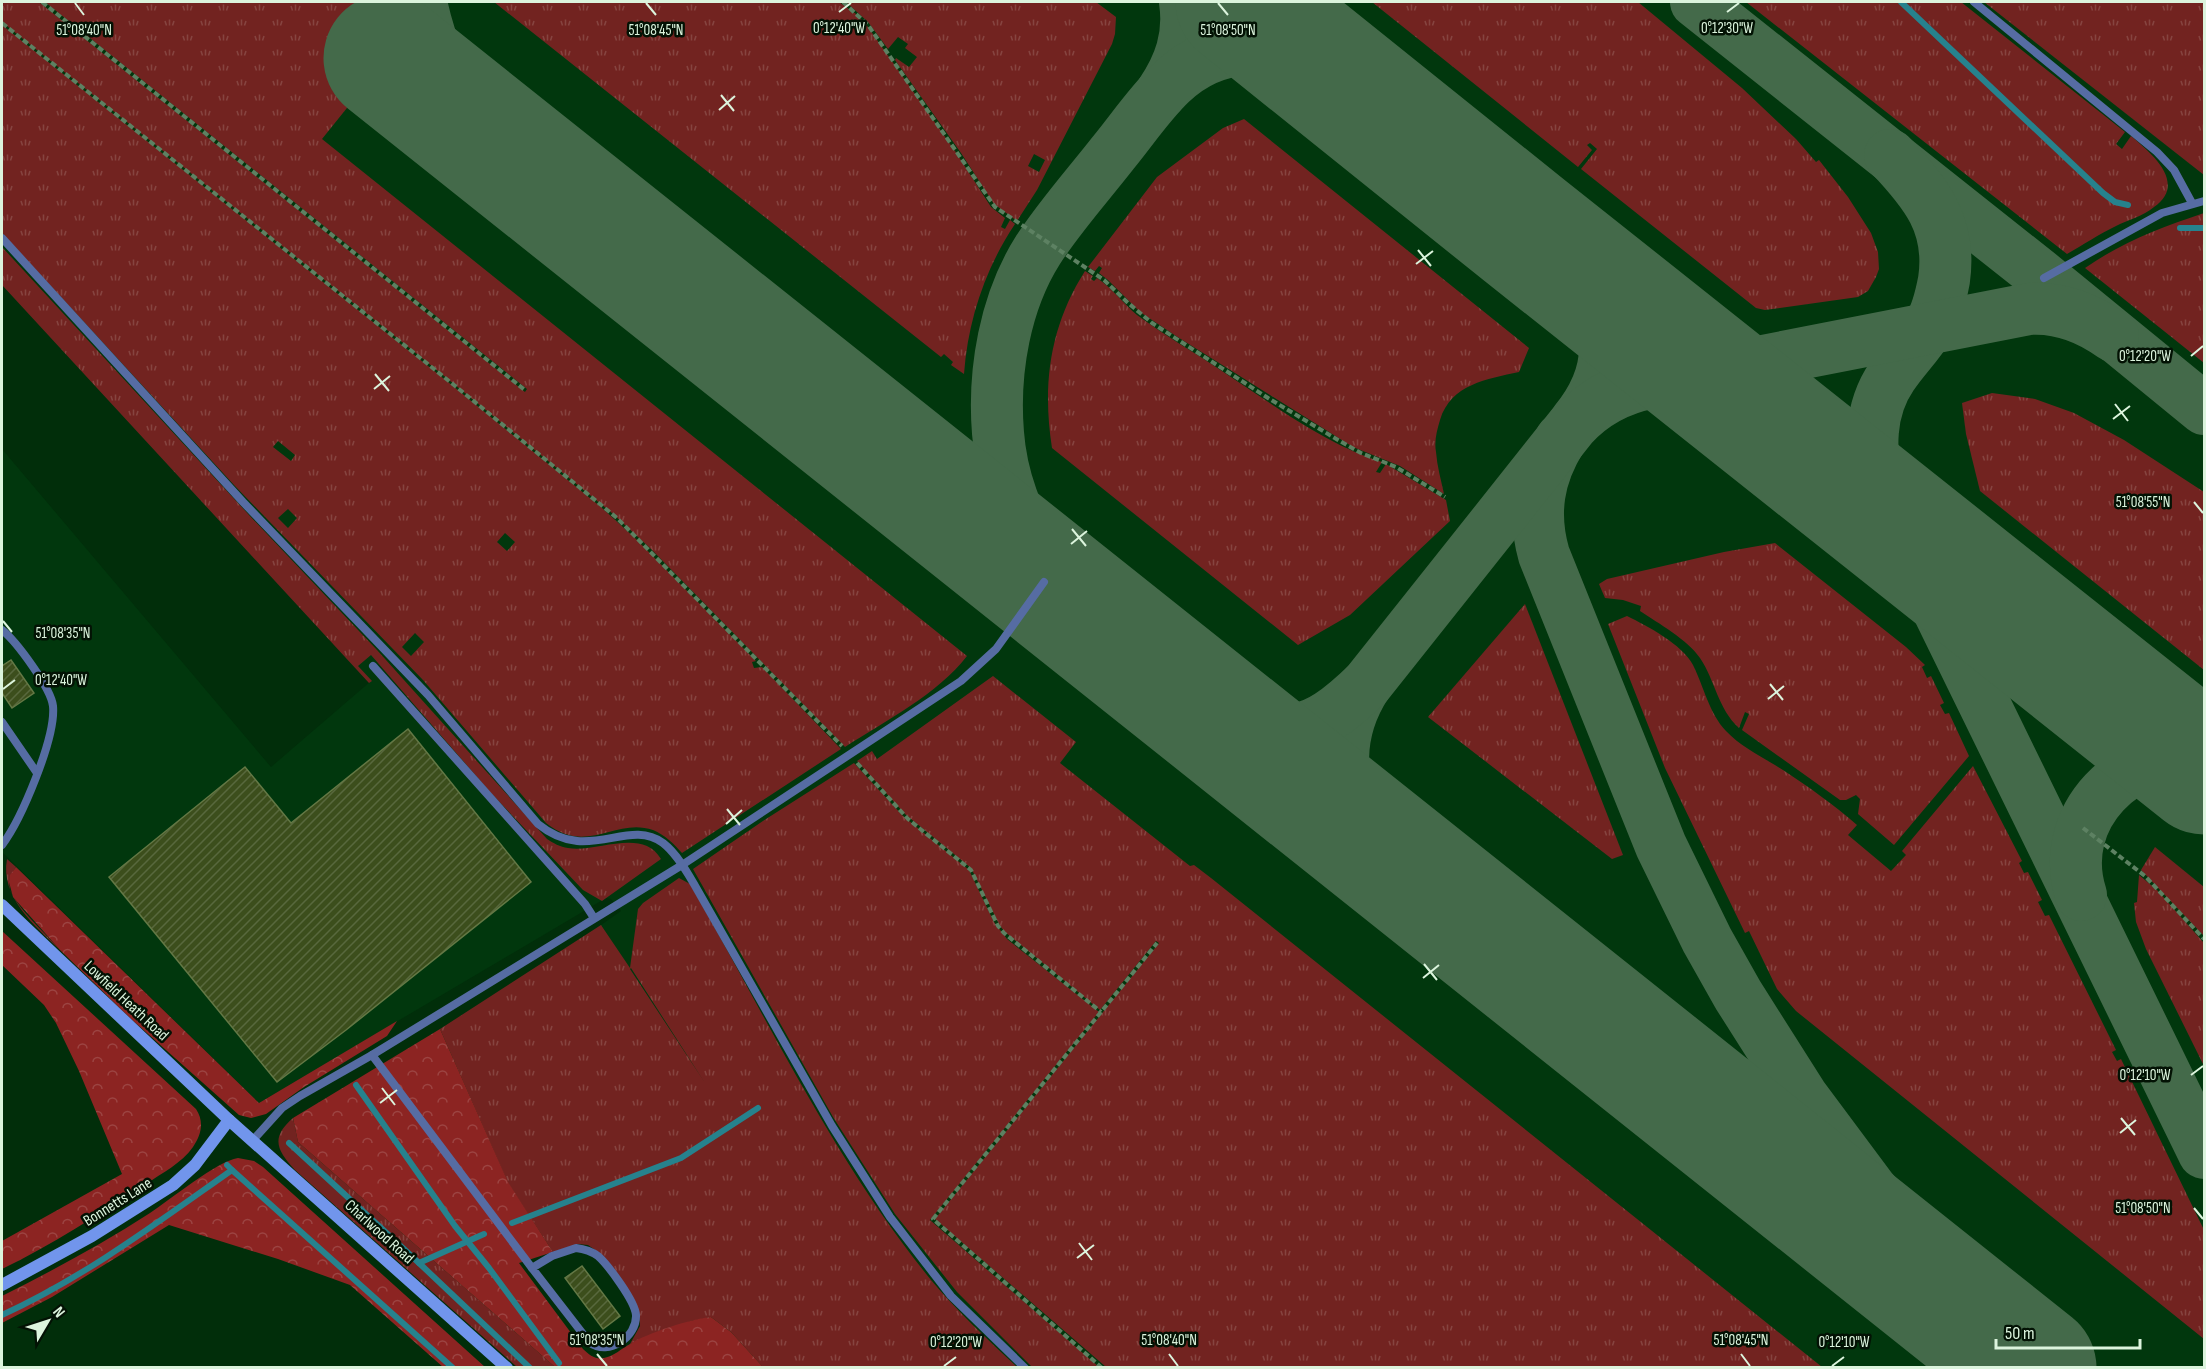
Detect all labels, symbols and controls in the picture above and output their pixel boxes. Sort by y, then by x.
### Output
text: 0°12'40"W [813,19,865,38]
text: 0°12'30"W [1701,19,1753,38]
text: 51°08'40"N [56,21,112,40]
text: 51°08'45"N [629,21,683,40]
text: 51°08'50"N [1200,21,1256,40]
text: 0°12'20"W [2119,347,2171,366]
text: 51°08'55"N [2116,493,2170,512]
text: 51°08'35"N [36,624,90,643]
text: 0°12'40"W [35,671,87,690]
street label: Lowfield Heath Road [80,957,172,1045]
text: 0°12'10"W [2119,1066,2171,1085]
street label: Bonnetts Lane [80,1174,156,1231]
street label: Charlwood Road [341,1196,417,1268]
text: 51°08'50"N [2115,1199,2171,1218]
north arrow [18,1291,78,1351]
text: N [48,1303,69,1322]
scale bar [1996,1312,2140,1350]
text: 50 m [2005,1323,2035,1344]
text: 51°08'35"N [570,1331,624,1350]
text: 51°08'40"N [1141,1331,1197,1350]
text: 51°08'45"N [1714,1331,1768,1350]
text: 0°12'20"W [930,1333,982,1352]
text: 0°12'10"W [1818,1333,1870,1352]

